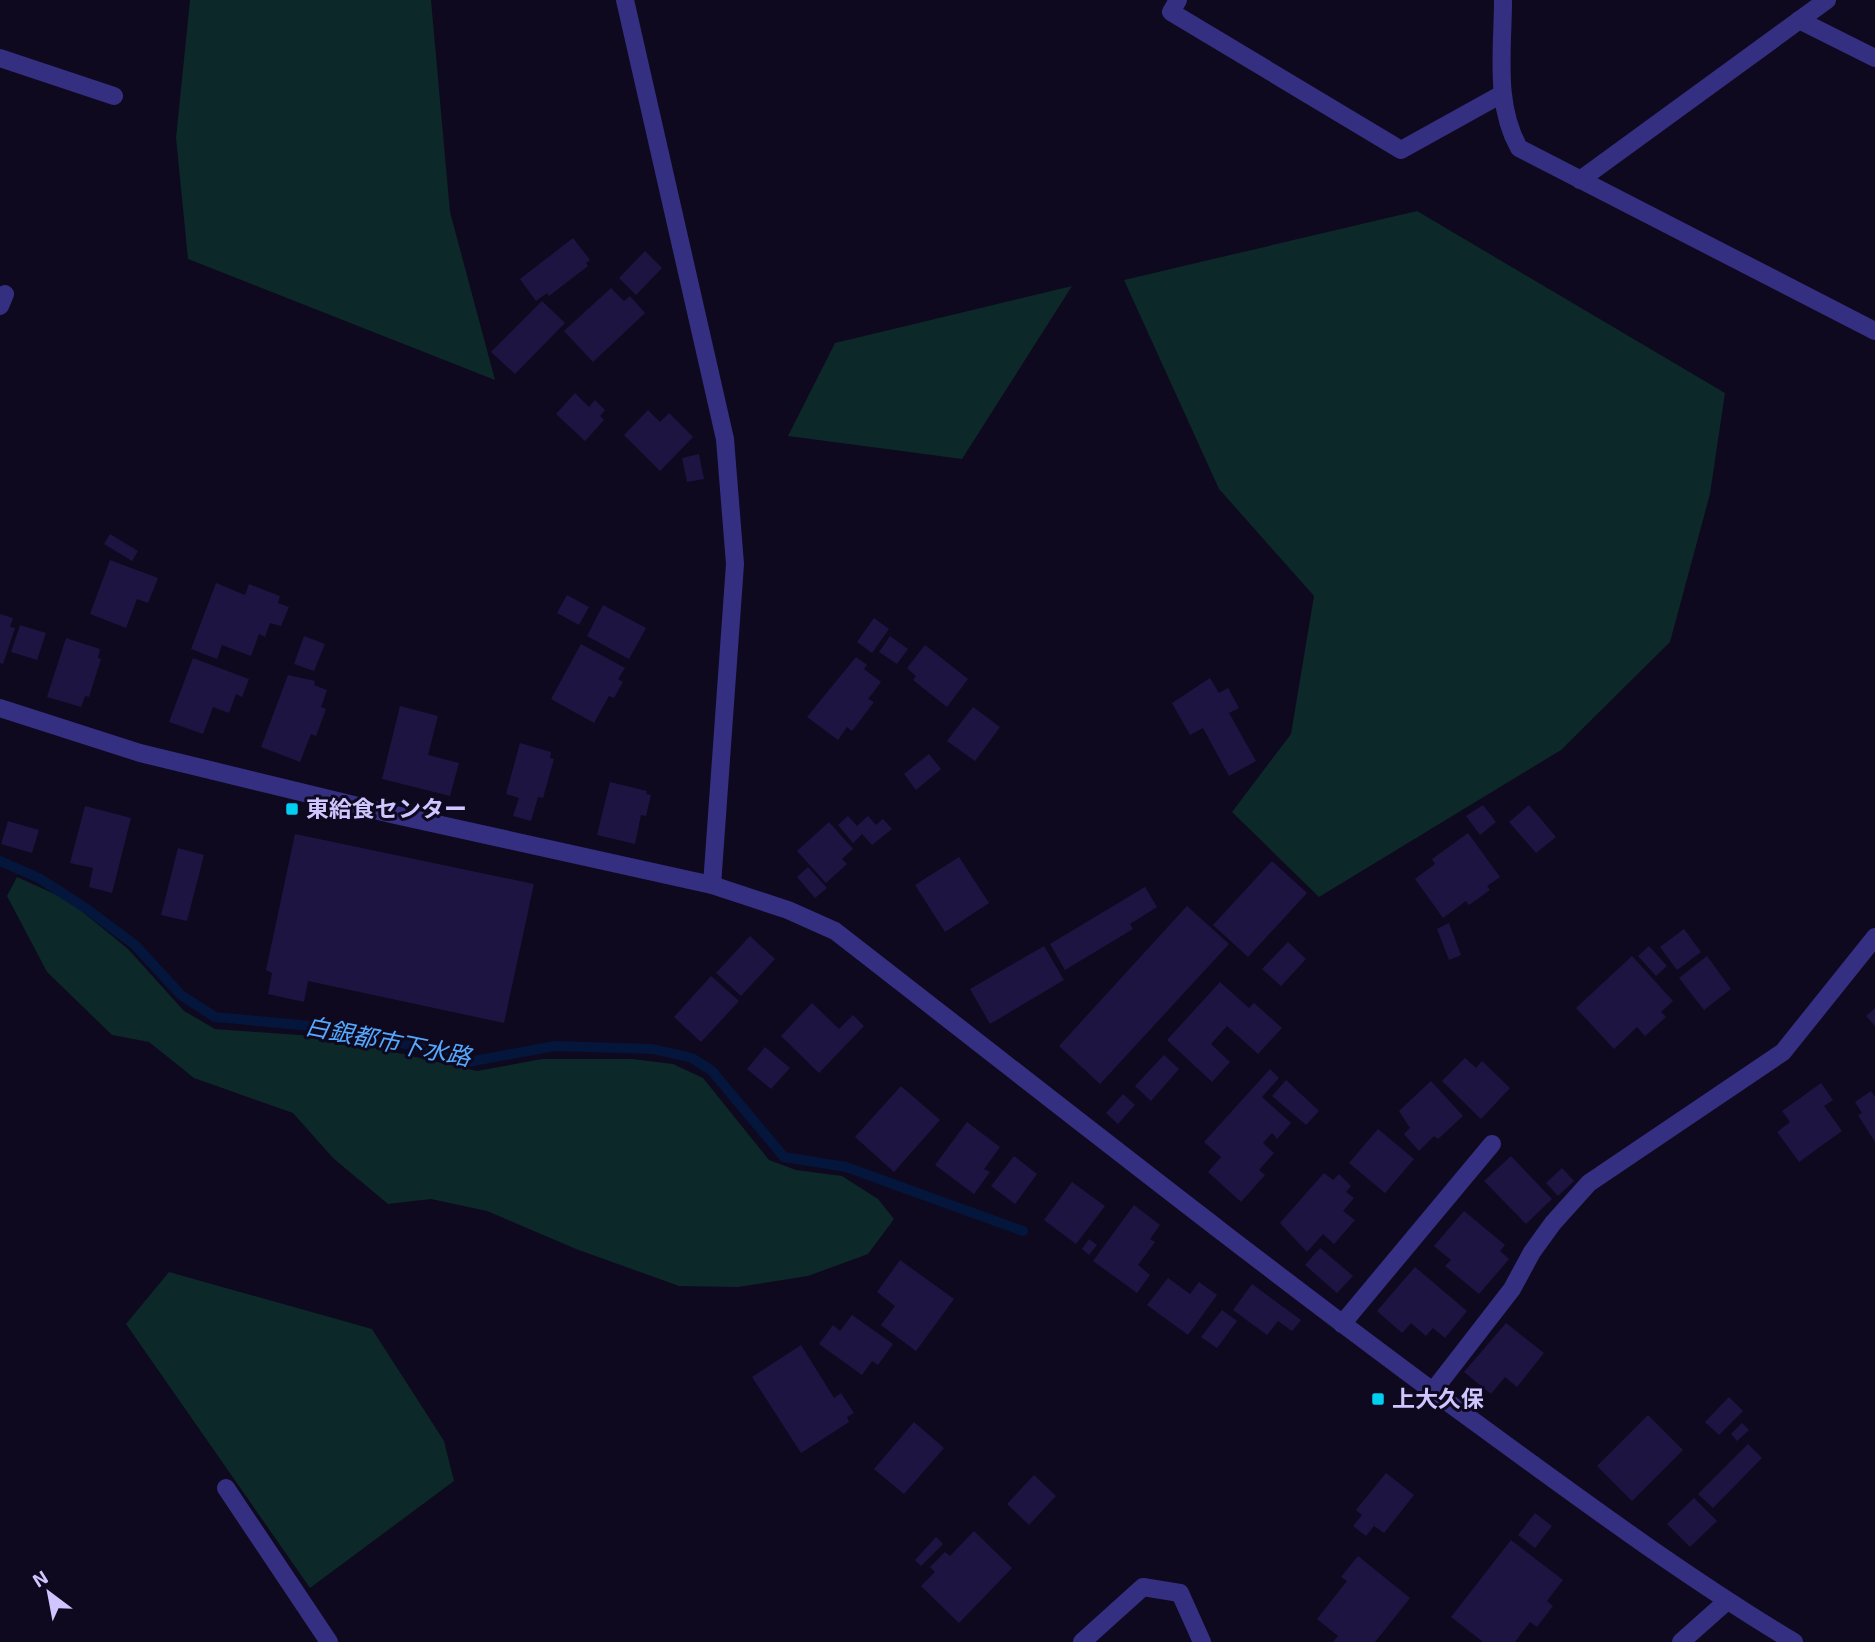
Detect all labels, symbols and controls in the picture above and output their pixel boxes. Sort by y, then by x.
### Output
place label: 東給食センター [306,794,467,822]
marker: 東給食センター [284,801,300,817]
water label: 白銀都市下水路 [303,1010,475,1071]
place label: 上大久保 [1392,1384,1484,1412]
marker: 上大久保 [1370,1391,1386,1407]
north arrow [14,1558,84,1628]
text: N [28,1565,52,1592]

